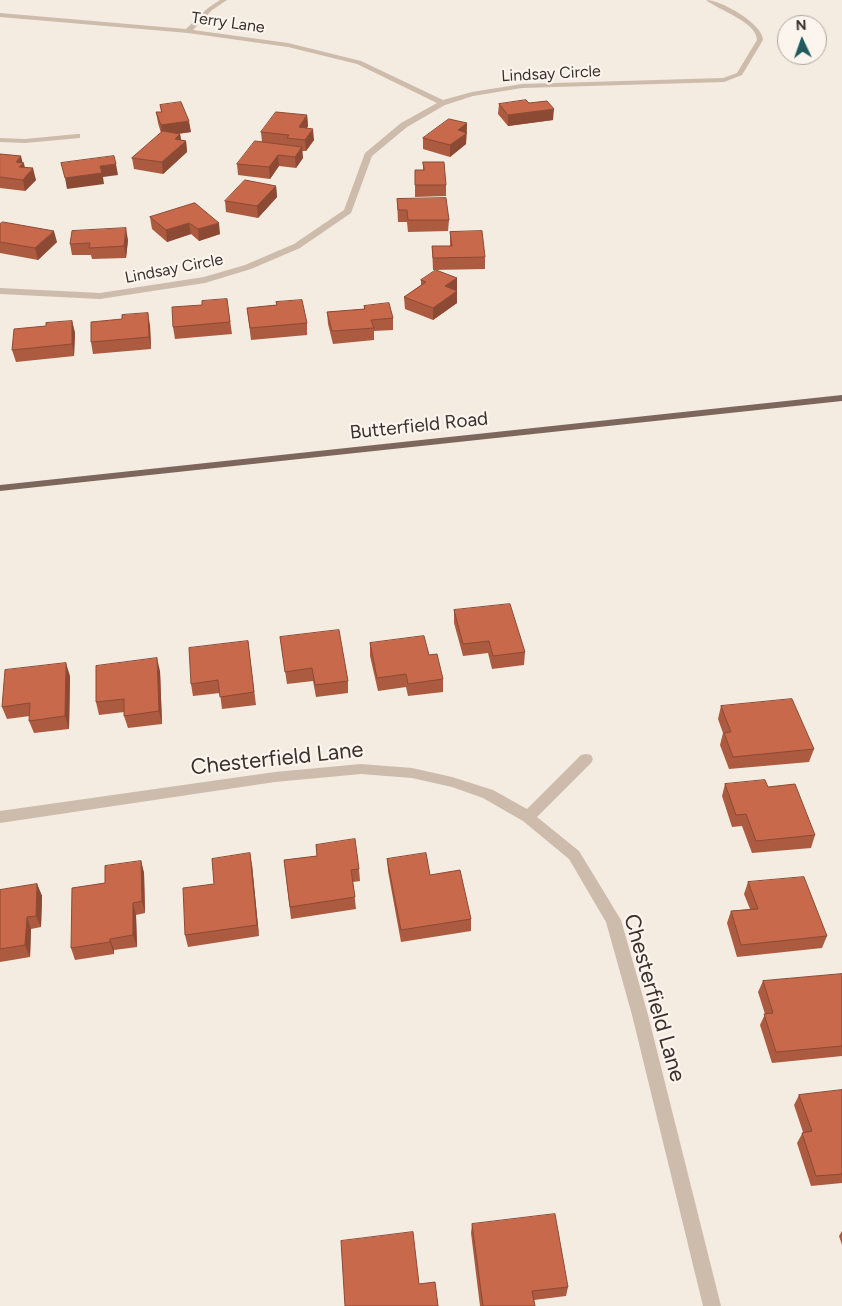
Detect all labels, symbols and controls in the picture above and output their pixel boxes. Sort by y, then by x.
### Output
street label: Terry Lane [190,8,266,38]
north arrow [777,15,827,65]
text: N [795,17,807,34]
street label: Lindsay Circle [501,62,601,86]
street label: Lindsay Circle [123,250,225,288]
street label: Butterfield Road [349,407,489,445]
street label: Chesterfield Lane [189,737,365,781]
street label: Chesterfield Lane [617,911,691,1085]

